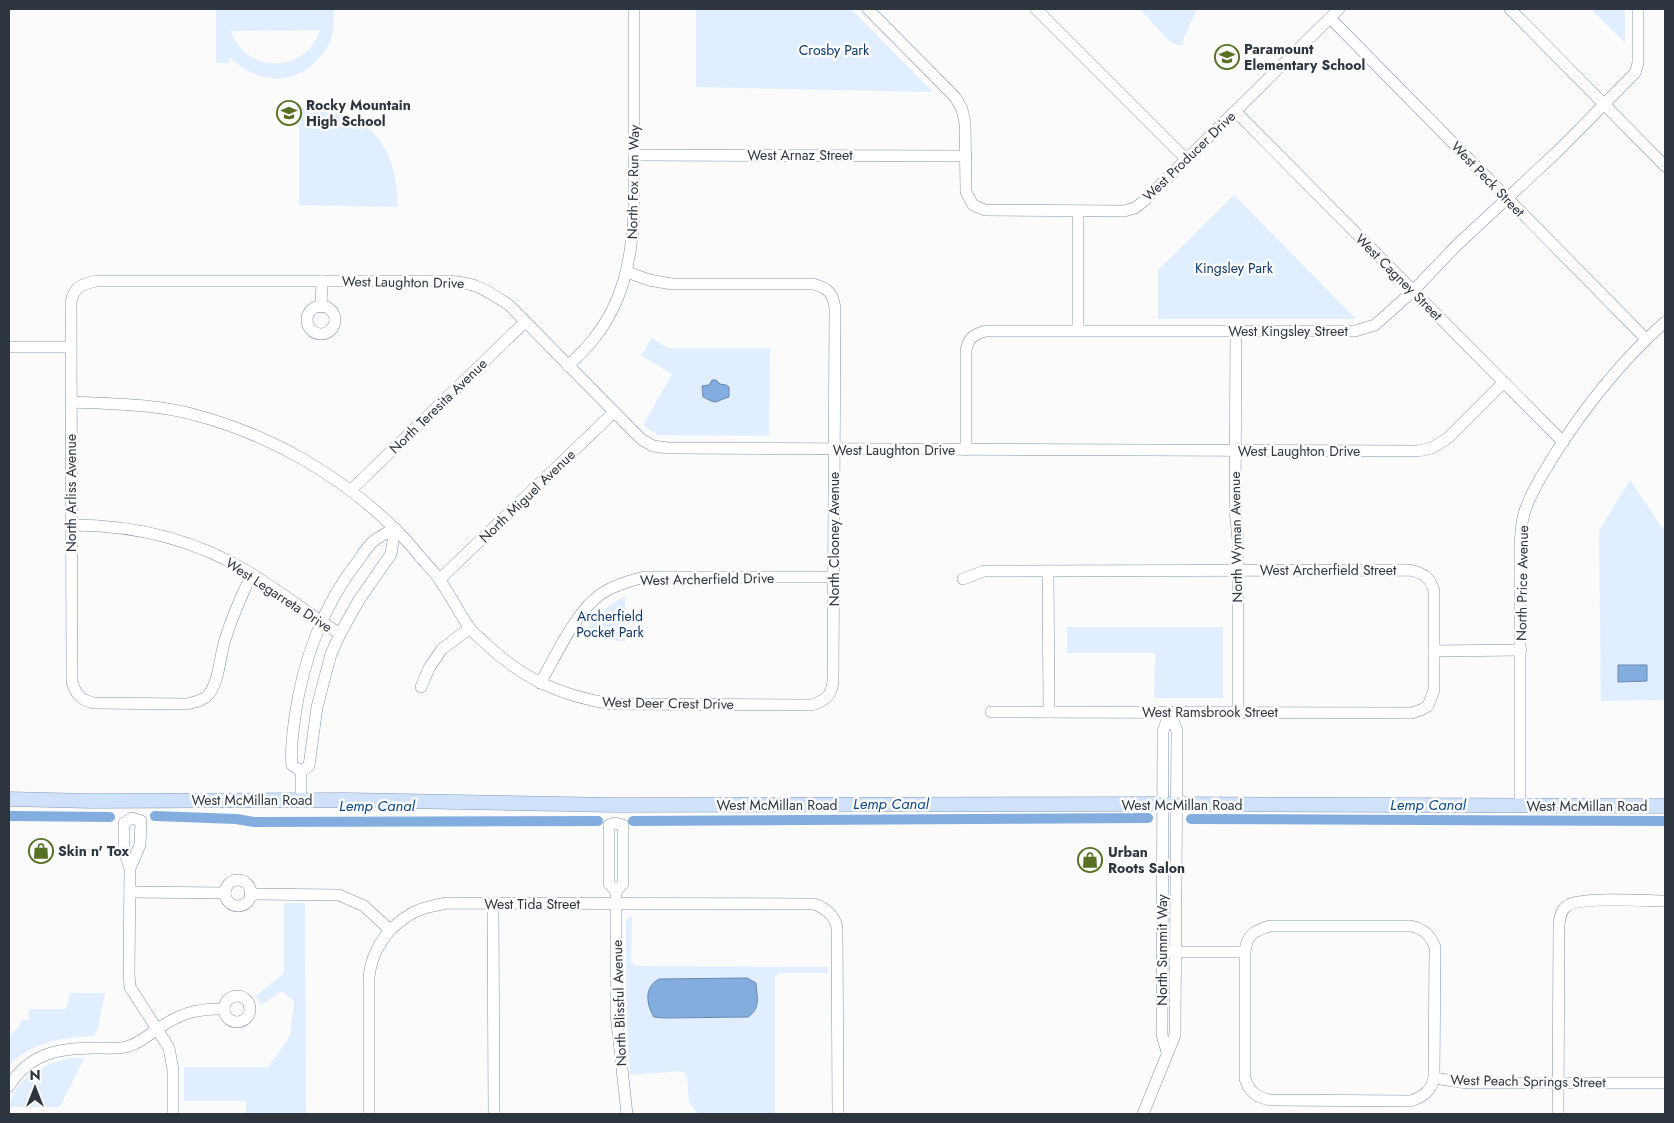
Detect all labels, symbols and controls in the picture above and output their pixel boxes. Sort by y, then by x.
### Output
place label: Paramount Elementary School [1244,39,1365,75]
park label: Crosby Park [799,40,870,60]
school or university icon: Paramount Elementary School [1214,44,1240,70]
place label: Rocky Mountain High School [306,95,411,131]
school or university icon: Rocky Mountain High School [276,100,302,126]
street label: West Producer Drive [1138,106,1240,206]
street label: North Fox Run Way [622,124,644,239]
street label: West Peck Street [1447,137,1530,222]
street label: West Arnaz Street [747,145,853,165]
street label: West Cagney Street [1351,229,1447,325]
park label: Kingsley Park [1195,258,1274,278]
street label: West Laughton Drive [342,271,464,293]
street label: West Kingsley Street [1228,321,1348,341]
street label: North Teresita Avenue [384,354,492,458]
street label: North Arliss Avenue [61,434,81,552]
street label: West Laughton Drive [833,440,955,460]
street label: West Laughton Drive [1238,441,1360,461]
street label: North Miguel Avenue [474,445,580,547]
street label: North Wyman Avenue [1225,471,1247,603]
street label: North Clooney Avenue [824,472,844,606]
street label: North Price Avenue [1511,525,1533,641]
street label: West Legarreta Drive [222,553,336,637]
street label: West Archerfield Street [1260,560,1397,580]
street label: West Archerfield Drive [640,568,774,590]
park label: Archerfield Pocket Park [576,606,644,642]
street label: West Deer Crest Drive [602,692,734,714]
street label: West Ramsbrook Street [1142,702,1279,722]
street label: West McMillan Road [191,790,313,810]
water label: Lemp Canal [853,793,930,815]
water label: Lemp Canal [1390,794,1467,816]
water label: Lemp Canal [339,795,416,817]
street label: West McMillan Road [716,795,838,815]
street label: West McMillan Road [1121,795,1243,815]
street label: West McMillan Road [1526,796,1648,816]
shop icon: Skin n' Tox [28,838,54,864]
place label: Skin n' Tox [58,841,130,861]
place label: Urban Roots Salon [1108,842,1185,878]
shop icon: Urban Roots Salon [1077,847,1103,873]
street label: North Summit Way [1152,893,1172,1006]
street label: West Tida Street [484,894,580,914]
street label: North Blissful Avenue [607,939,631,1067]
north arrow [10,1063,60,1113]
text: N [29,1065,41,1085]
street label: West Peach Springs Street [1450,1070,1606,1092]

